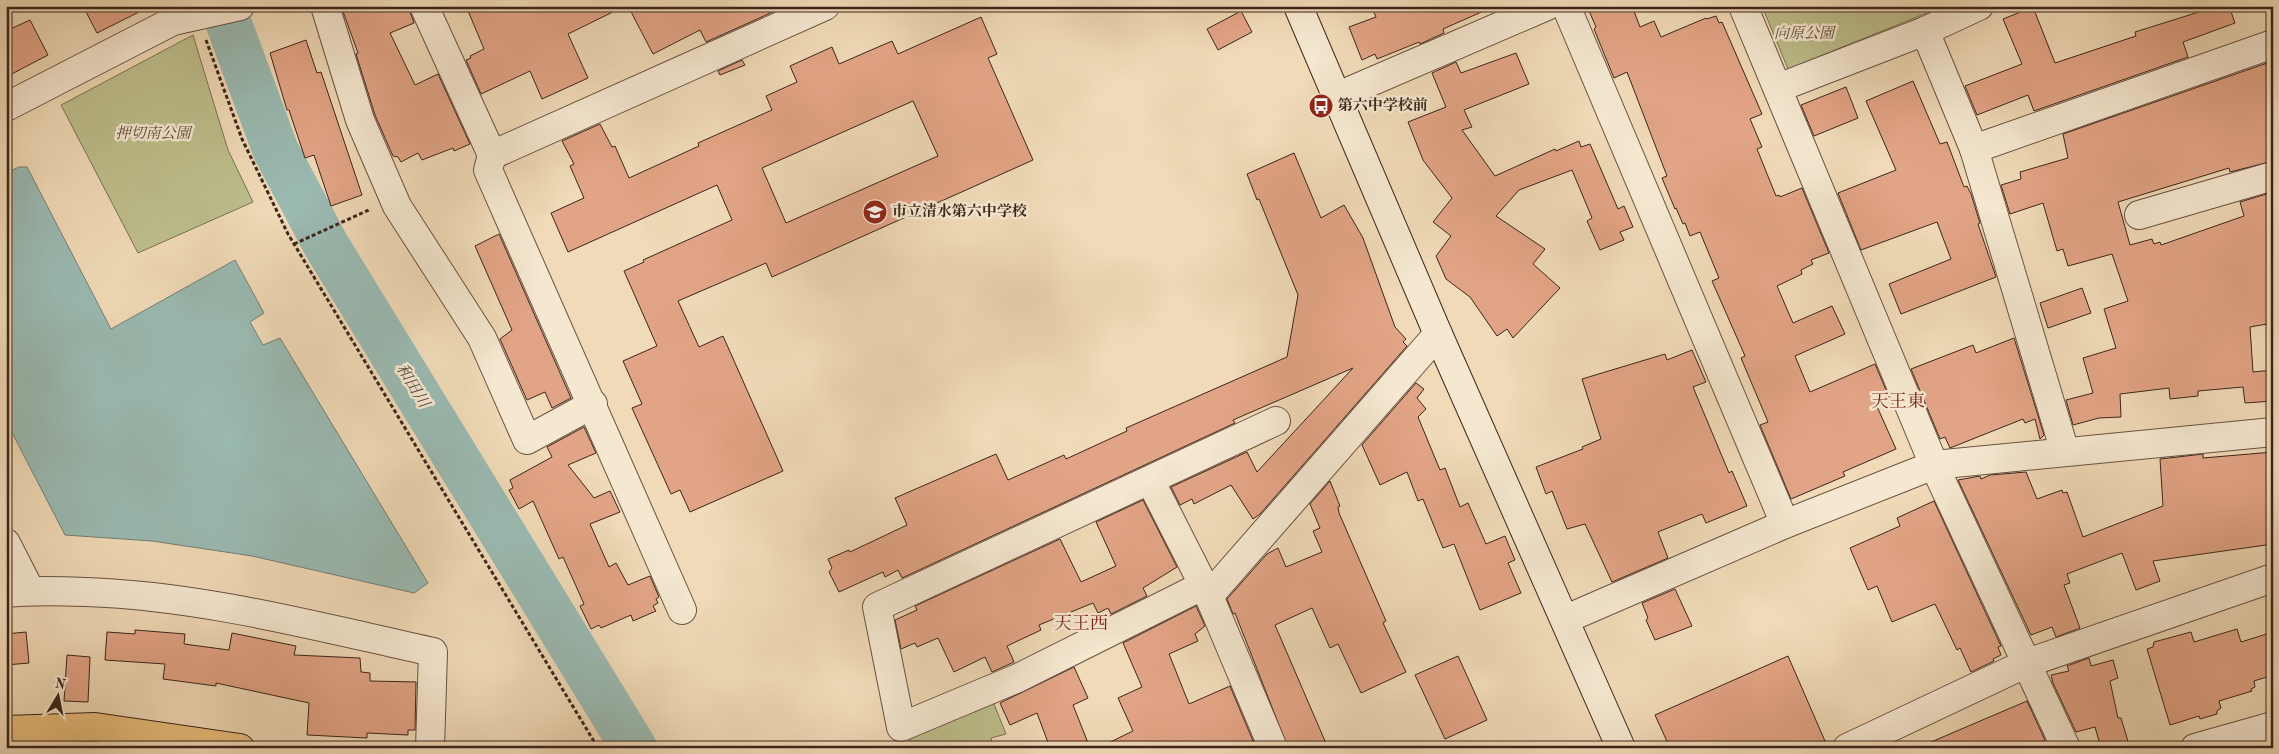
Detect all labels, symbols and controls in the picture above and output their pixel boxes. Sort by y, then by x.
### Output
park label: 向原公園 [1774,25,1837,42]
bus stop icon: 第六中学校前 [1308,93,1334,119]
place label: 第六中学校前 [1338,97,1428,114]
park label: 押切南公園 [115,125,193,142]
school or university icon: 市立清水第六中学校 [862,199,888,225]
place label: 市立清水第六中学校 [892,202,1027,220]
water label: 和田川 [392,360,434,412]
district label: 天王東 [1871,391,1925,411]
district label: 天王西 [1054,614,1108,633]
north arrow [32,672,82,722]
text: N [54,676,67,692]

